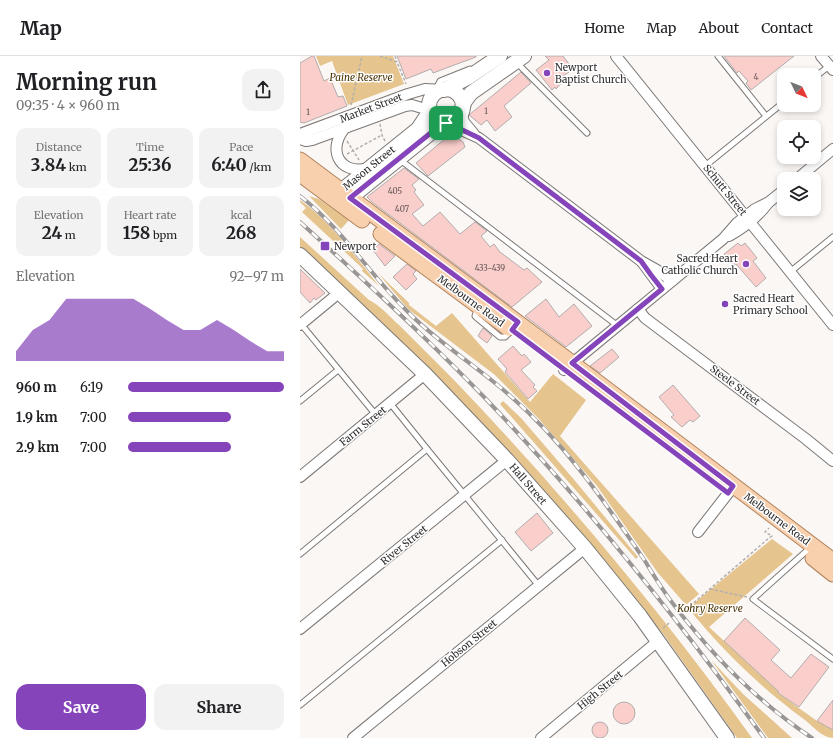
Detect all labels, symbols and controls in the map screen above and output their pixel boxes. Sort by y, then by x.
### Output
text: Map [20,16,62,40]
text: Home [584,19,625,37]
text: Map [647,19,676,37]
text: About [698,19,739,37]
text: Contact [761,19,813,37]
place label: Newport Baptist Church [555,61,627,86]
text: Morning run [16,68,157,96]
marker: Newport Baptist Church [542,68,552,78]
north arrow [777,68,821,112]
map controls [777,68,821,216]
button: share [242,69,284,111]
park label: Paine Reserve [329,71,393,84]
house number: 4 [754,72,759,82]
street label: Market Street [338,90,404,126]
text: 09:35 · 4 × 960 m [16,97,120,114]
pin [429,106,463,140]
house number: 1 [484,106,488,116]
house number: 1 [306,107,310,117]
icon: arrive [435,112,457,134]
button: locate [777,120,821,164]
text: Distance [36,140,82,154]
text: Time [136,140,164,154]
text: Pace [229,140,253,154]
street label: Mason Street [340,143,398,193]
text: 3.84 [31,154,66,176]
text: 25:36 [129,154,171,176]
text: 6:40 [211,154,247,176]
text: km [66,160,87,174]
text: /km [247,160,272,174]
street label: Schutt Street [700,162,750,218]
button: layers [777,172,821,216]
house number: 405 [388,186,403,196]
house number: 407 [395,204,410,214]
text: Elevation [34,208,84,222]
text: Heart rate [124,208,176,222]
text: kcal [231,208,252,222]
text: 24 [42,222,62,244]
text: 158 [123,222,150,244]
text: 268 [226,222,257,244]
text: m [62,228,76,242]
text: bpm [150,228,177,242]
marker: Newport [319,240,331,252]
place label: Newport [334,240,376,253]
place label: Sacred Heart Catholic Church [661,252,738,277]
marker: Sacred Heart Catholic Church [741,259,751,269]
house number: 433-439 [475,263,505,273]
text: Elevation [16,268,75,285]
text: 92–97 m [229,268,284,285]
street label: Melbourne Road [435,272,507,330]
place label: Sacred Heart Primary School [733,292,808,317]
marker: Sacred Heart Primary School [720,299,730,309]
street label: Steele Street [707,362,763,408]
text: 960 m [16,379,57,396]
text: 6:19 [80,379,103,396]
street label: Farm Street [337,403,389,449]
text: 1.9 km [16,409,58,426]
text: 7:00 [80,409,107,426]
text: 2.9 km [16,439,59,456]
text: 7:00 [80,439,107,456]
street label: Hall Street [507,461,550,507]
street label: Melbourne Road [741,490,813,548]
street label: River Street [378,522,430,568]
park label: Kohry Reserve [676,602,743,615]
street label: Hobson Street [438,616,500,669]
street label: High Street [575,668,625,712]
button: Save [16,684,146,730]
button: Share [154,684,284,730]

